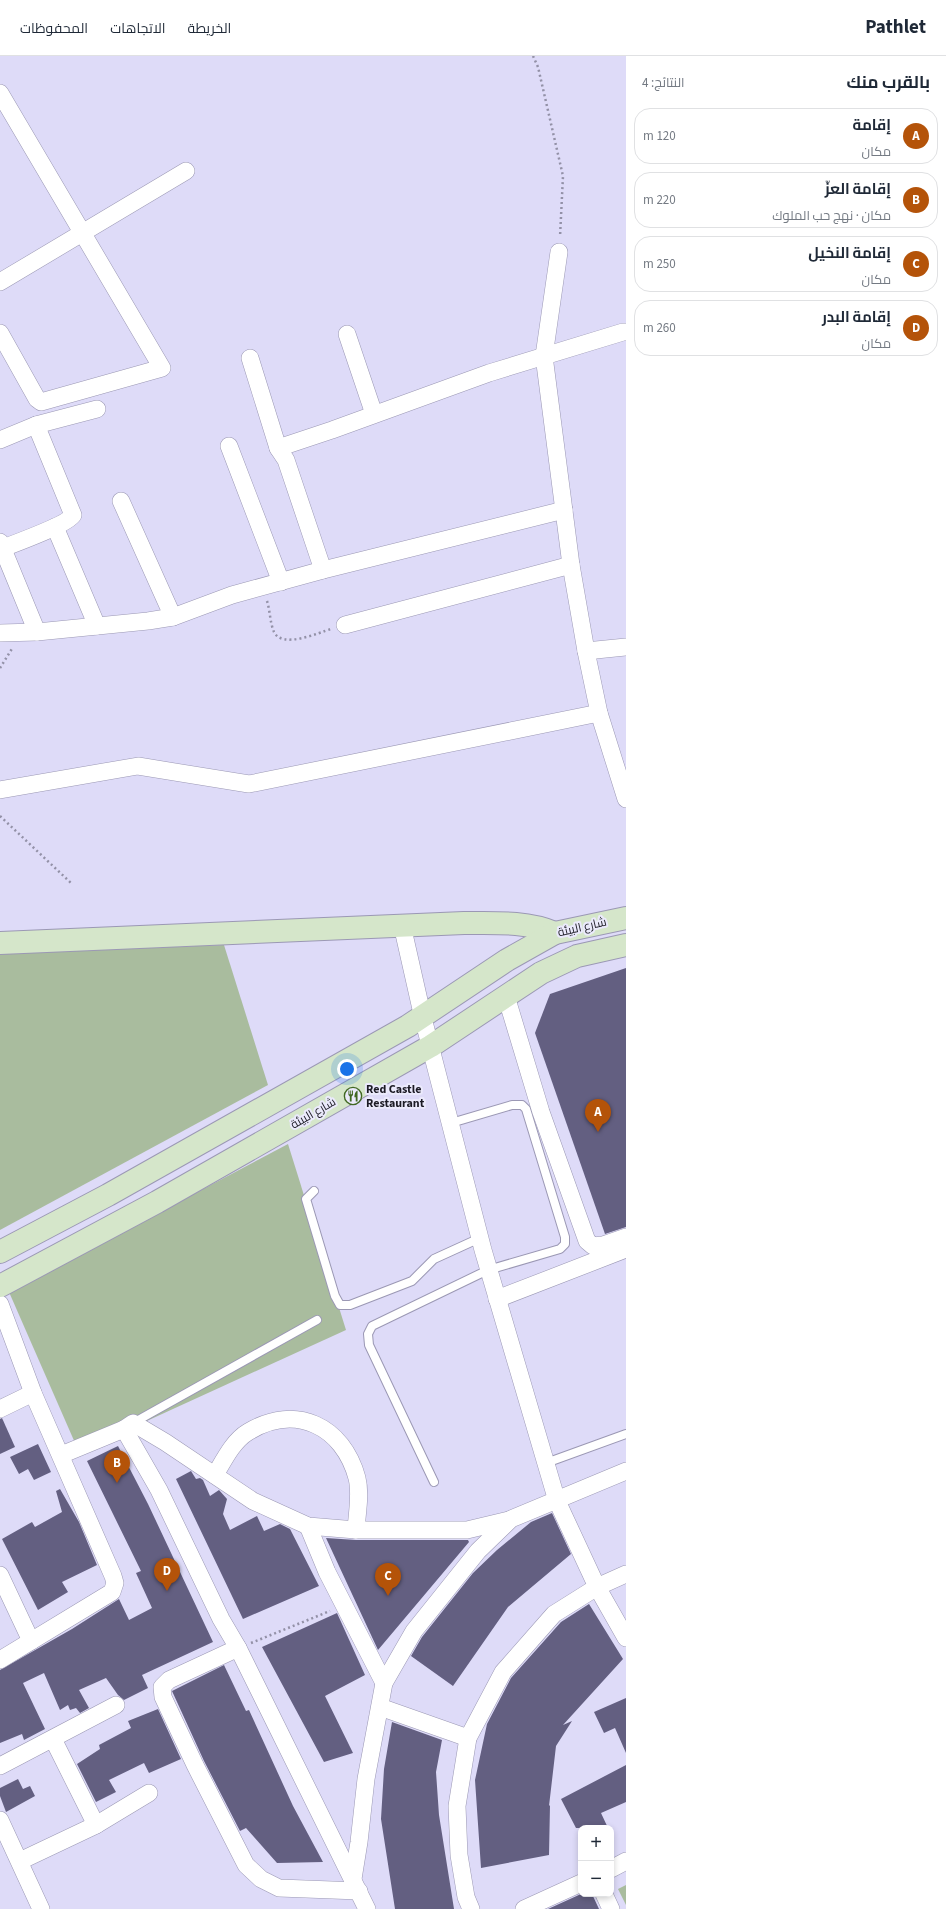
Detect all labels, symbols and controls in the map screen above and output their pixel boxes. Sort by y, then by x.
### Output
text: Pathlet [865,14,926,41]
text: المحفوظات [20,19,88,39]
text: الاتجاهات [110,19,166,39]
text: الخريطة [188,19,231,39]
text: بالقرب منك [846,71,930,95]
text: النتائج: 4 [642,74,685,92]
text: إقامة [853,115,891,136]
text: 120 m [643,127,676,145]
text: A [912,127,920,145]
text: مكان [862,143,891,161]
text: إقامة العزّ [825,179,891,200]
text: 220 m [643,191,676,209]
text: B [912,191,920,209]
text: مكان · نهج حب الملوك [772,207,891,225]
text: إقامة النخيل [808,243,891,264]
text: 250 m [643,255,676,273]
text: C [912,255,920,273]
text: مكان [862,271,891,289]
text: إقامة البدر [822,307,891,328]
text: 260 m [643,319,676,337]
text: D [912,319,920,337]
text: مكان [862,335,891,353]
street label: شارع البيئة [556,914,608,941]
your location [337,1059,357,1079]
place label: Red Castle Restaurant [366,1081,425,1112]
restaurant icon: Red Castle Restaurant [343,1086,363,1106]
street label: شارع البيئة [287,1094,339,1133]
pin: A [585,1099,611,1132]
pin: B [104,1450,130,1483]
pin: D [154,1558,180,1591]
pin: C [375,1563,401,1596]
map controls [578,1825,614,1897]
button: + [578,1825,614,1861]
button: − [578,1861,614,1897]

